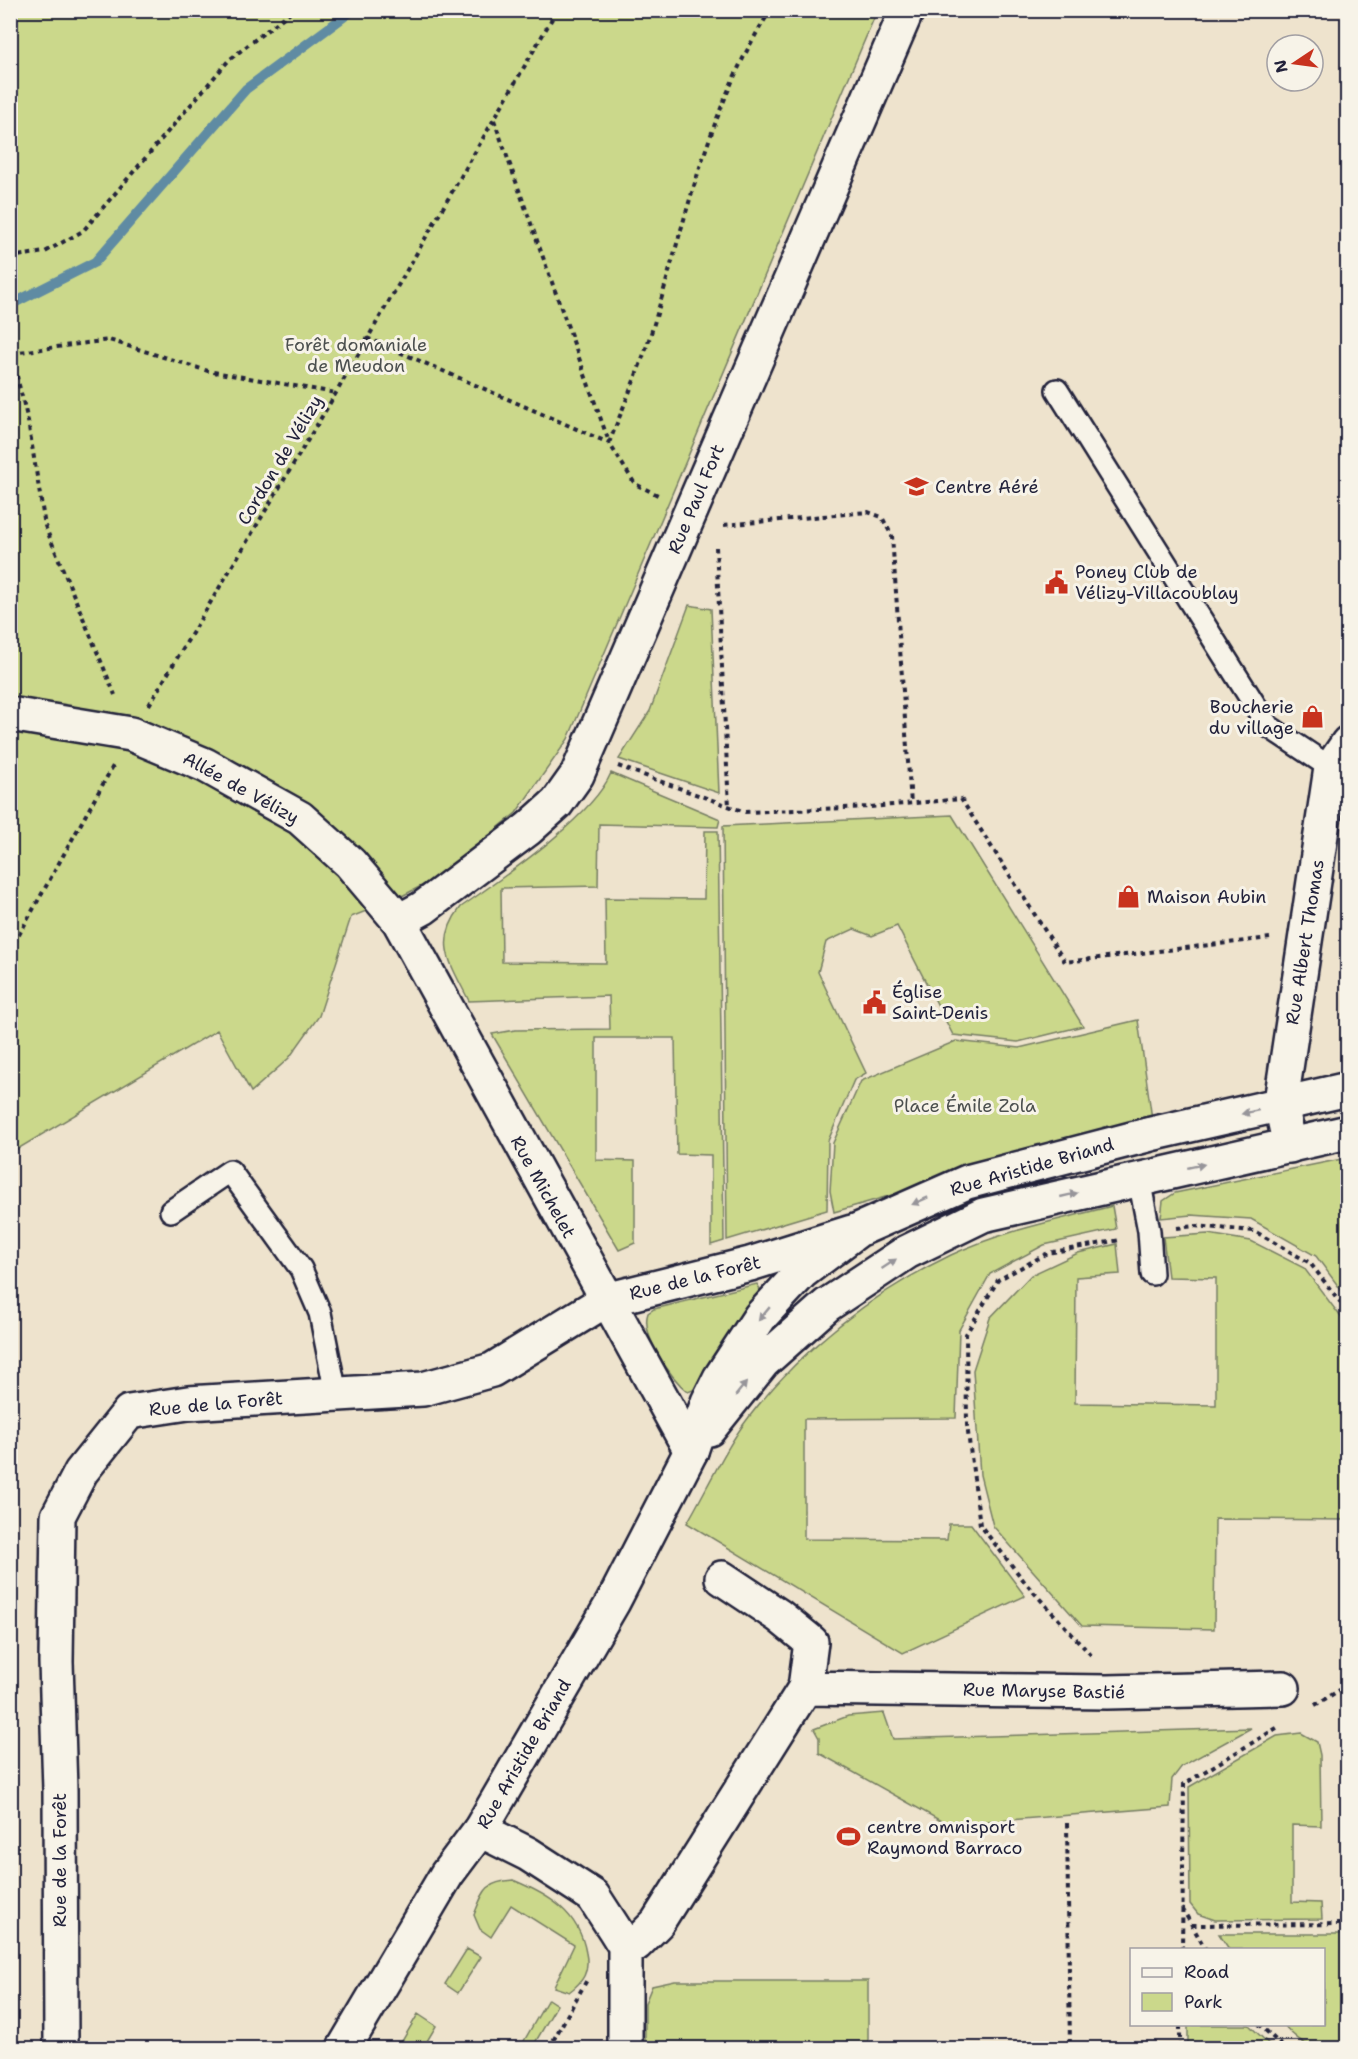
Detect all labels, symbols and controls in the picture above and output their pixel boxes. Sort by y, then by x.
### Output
north arrow [1265,33,1325,93]
text: N [1269,58,1293,75]
park label: Forêt domaniale de Meudon [285,333,427,378]
street label: Cordon de Vélizy [232,391,328,529]
street label: Rue Paul Fort [662,440,730,558]
school or university icon: Centre Aéré [904,474,930,500]
place label: Centre Aéré [935,475,1039,499]
place label: Poney Club de Vélizy-Villacoublay [1075,560,1239,605]
public building icon: Poney Club de Vélizy-Villacoublay [1044,569,1070,595]
place label: Boucherie du village [1209,695,1294,740]
shop icon: Boucherie du village [1299,704,1325,730]
street label: Allée de Vélizy [179,746,303,830]
street label: Rue Albert Thomas [1280,858,1330,1026]
shop icon: Maison Aubin [1116,884,1142,910]
place label: Maison Aubin [1147,885,1266,909]
place label: Église Saint-Denis [892,980,988,1025]
public building icon: Église Saint-Denis [861,989,887,1015]
park label: Place Émile Zola [894,1094,1036,1118]
one-way arrow [1240,1107,1259,1117]
street label: Rue Michelet [505,1131,581,1243]
street label: Rue Aristide Briand [947,1132,1117,1202]
one-way arrow [1187,1161,1206,1171]
one-way arrow [1060,1190,1079,1199]
one-way arrow [911,1197,929,1206]
street label: Rue de la Forêt [627,1250,763,1306]
one-way arrow [880,1258,897,1269]
one-way arrow [758,1306,771,1321]
one-way arrow [735,1382,747,1397]
street label: Rue de la Forêt [148,1386,284,1422]
street label: Rue Aristide Briand [471,1675,577,1833]
street label: Rue Maryse Bastié [963,1678,1125,1704]
street label: Rue de la Forêt [48,1793,72,1927]
place label: centre omnisport Raymond Barraco [867,1815,1022,1860]
sports icon: centre omnisport Raymond Barraco [836,1824,862,1850]
legend [1130,1948,1325,2026]
text: Road [1184,1960,1229,1984]
text: Park [1184,1990,1223,2014]

